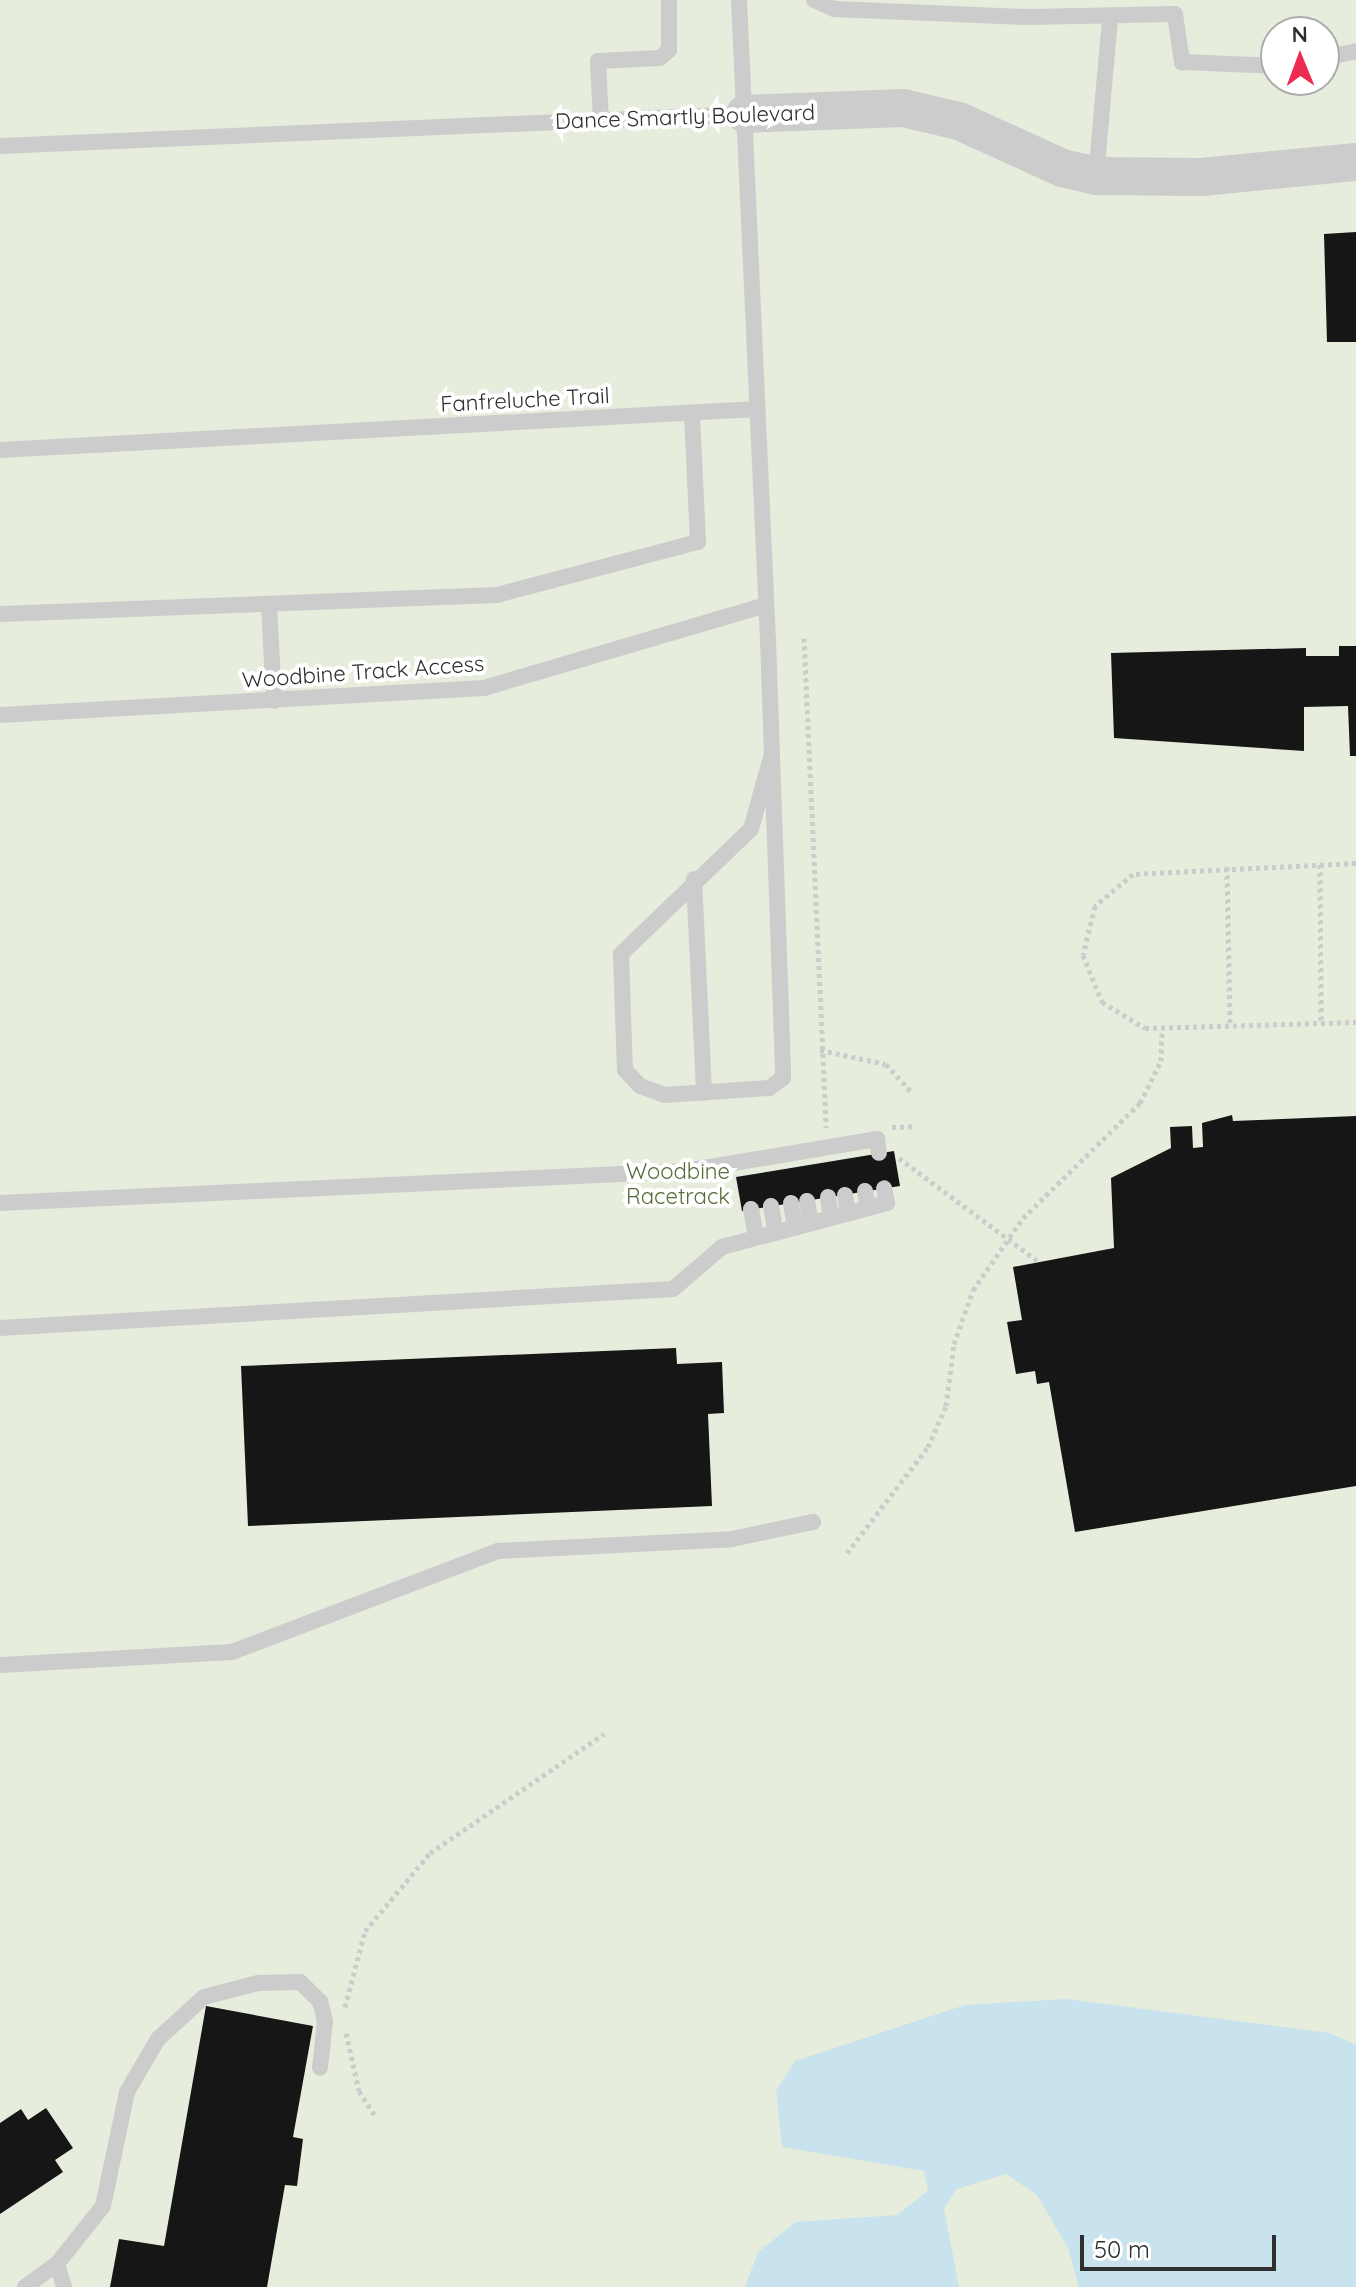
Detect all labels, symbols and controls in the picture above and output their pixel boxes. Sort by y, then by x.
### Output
north arrow [1260,16,1340,96]
text: N [1291,20,1308,48]
street label: Dance Smartly Boulevard [555,99,815,135]
street label: Fanfreluche Trail [440,382,610,418]
street label: Woodbine Track Access [241,650,485,694]
park label: Woodbine Racetrack [626,1158,730,1210]
scale bar [1084,2219,1280,2269]
text: 50 m [1094,2234,1150,2264]

